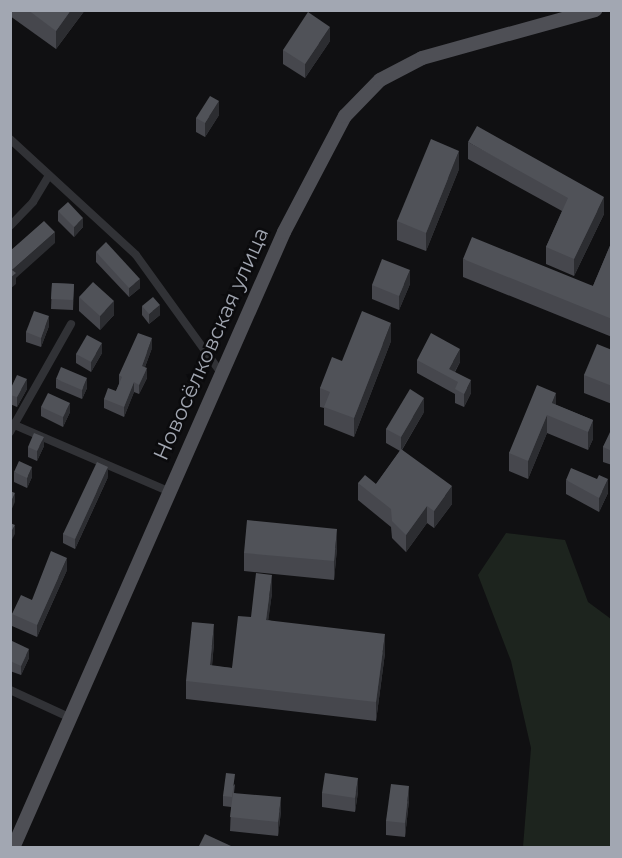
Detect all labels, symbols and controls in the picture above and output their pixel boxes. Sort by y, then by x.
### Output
street label: Новосёлковская улица [148,224,274,464]

